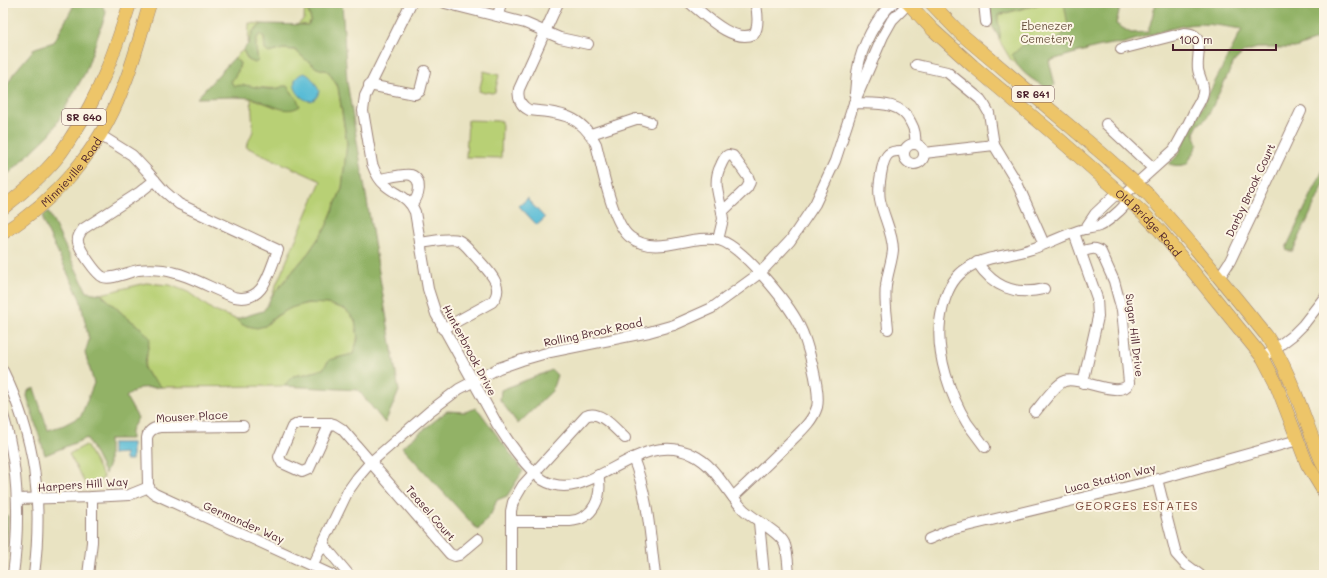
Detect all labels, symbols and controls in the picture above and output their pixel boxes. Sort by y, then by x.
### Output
park label: Ebenezer Cemetery [1020,18,1074,46]
scale bar [1173,26,1276,52]
text: 100 m [1179,31,1213,47]
road number: SR 641 [1012,86,1054,102]
road number: SR 640 [62,109,106,125]
street label: Minnieville Road [37,134,104,210]
street label: Darby Brook Court [1222,141,1278,239]
street label: Old Bridge Road [1113,185,1185,259]
street label: Sugar Hill Drive [1122,292,1148,378]
street label: Hunterbrook Drive [440,302,500,398]
street label: Rolling Brook Road [542,314,644,350]
street label: Mouser Place [156,407,229,425]
street label: Luca Station Way [1063,459,1157,497]
street label: Harpers Hill Way [37,473,129,495]
street label: Teasel Court [403,482,459,544]
street label: Germander Way [201,497,287,547]
district label: GEORGES ESTATES [1075,497,1199,513]

